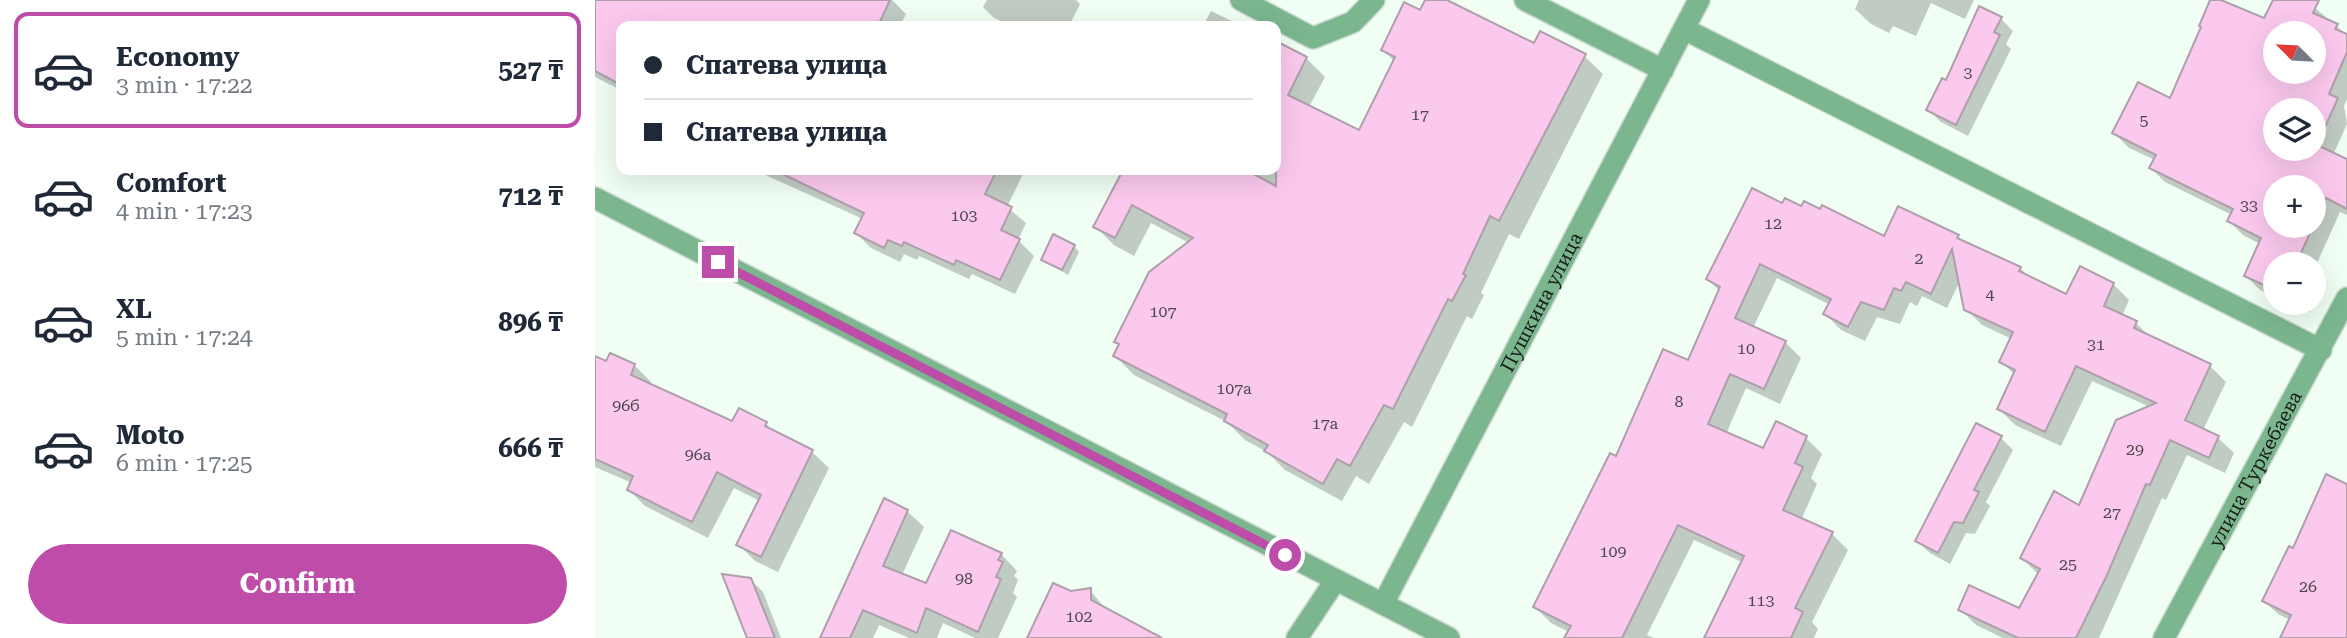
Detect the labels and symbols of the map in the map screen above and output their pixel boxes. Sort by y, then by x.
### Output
north arrow [2263,21,2326,84]
house number: 3 [1964,63,1973,82]
house number: 17 [1411,105,1429,124]
house number: 5 [2140,111,2149,130]
house number: 33 [2240,196,2258,215]
house number: 103 [951,206,977,225]
house number: 12 [1764,214,1782,233]
street label: Пушкина улица [1495,228,1587,376]
route end [702,246,734,278]
house number: 2 [1915,249,1924,268]
house number: 4 [1986,285,1995,304]
house number: 107 [1150,302,1176,321]
house number: 31 [2087,335,2105,354]
house number: 10 [1737,339,1755,358]
house number: 107а [1216,379,1252,398]
street label: улица Туркебаева [2204,386,2307,551]
house number: 8 [1675,392,1684,411]
house number: 96б [612,396,640,415]
house number: 17а [1312,414,1339,433]
house number: 29 [2126,440,2144,459]
house number: 96а [685,445,712,464]
house number: 27 [2103,503,2121,522]
route start [1269,539,1301,571]
house number: 109 [1600,542,1626,561]
house number: 25 [2059,555,2077,574]
house number: 98 [955,569,973,588]
house number: 26 [2299,577,2317,596]
house number: 113 [1748,591,1774,610]
house number: 102 [1066,607,1092,626]

